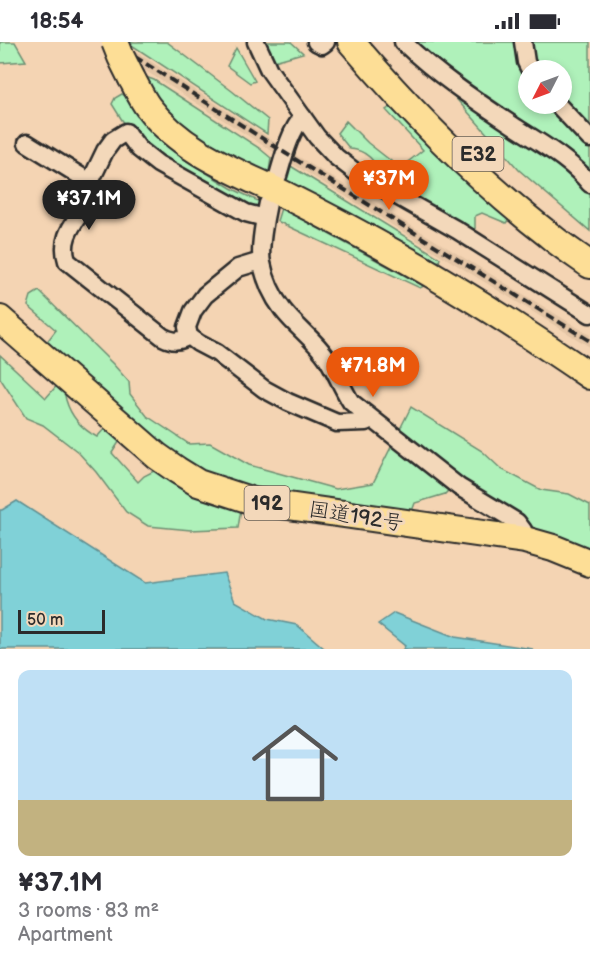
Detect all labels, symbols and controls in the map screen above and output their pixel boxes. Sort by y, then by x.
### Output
text: 18:54 [30,8,83,35]
north arrow [518,60,572,114]
map controls [518,60,572,114]
road number: E32 [452,137,504,171]
pin: ¥37M [353,160,425,211]
text: ¥37M [363,167,415,191]
pin: ¥37.1M [40,180,138,231]
text: ¥37.1M [56,187,122,211]
pin: ¥71.8M [324,347,422,398]
text: ¥71.8M [340,354,406,378]
road number: 192 [244,486,290,520]
street label: 国道192号 [307,497,405,536]
scale bar [18,607,105,634]
text: 50 m [27,611,63,630]
icon: home [241,709,349,817]
text: ¥37.1M [18,868,103,899]
text: 3 rooms · 83 m² [18,899,159,923]
text: Apartment [18,923,113,947]

